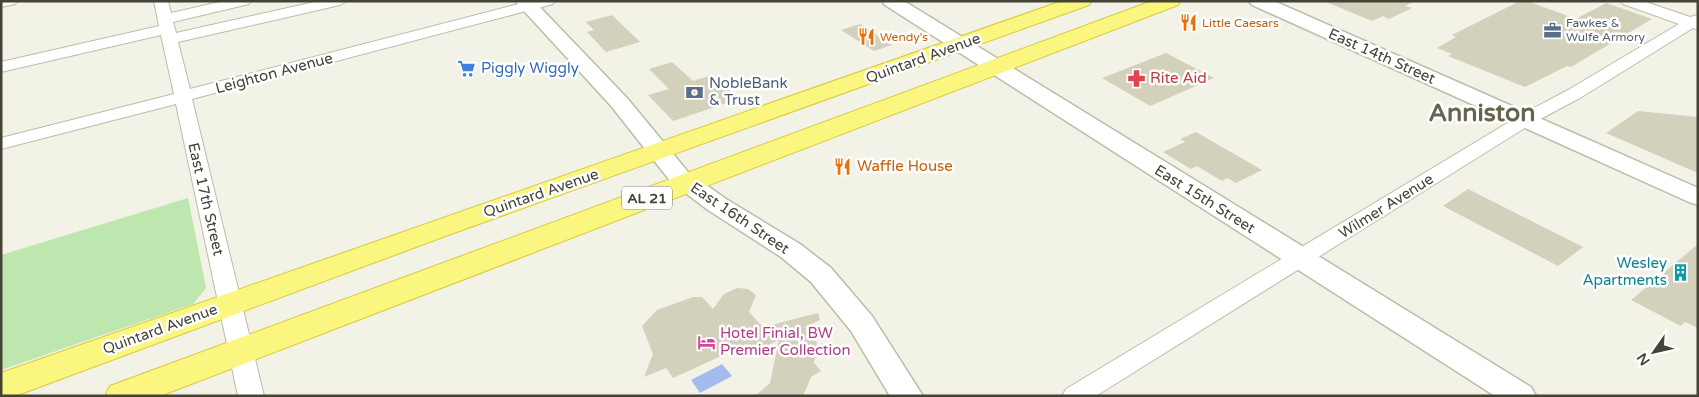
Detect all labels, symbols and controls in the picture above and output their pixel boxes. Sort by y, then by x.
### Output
restaurant icon: Little Caesars [1178,13,1198,33]
place label: Little Caesars [1202,16,1279,30]
place label: Fawkes & Wulfe Armory [1566,16,1645,44]
office icon: Fawkes & Wulfe Armory [1542,20,1562,40]
street label: East 14th Street [1326,24,1438,88]
restaurant icon: Wendy's [856,27,876,47]
street label: Quintard Avenue [863,29,983,87]
place label: Wendy's [880,30,928,44]
street label: Leighton Avenue [213,49,335,97]
supermarket icon: Piggly Wiggly [457,58,477,78]
place label: Piggly Wiggly [481,59,579,77]
pharmacy icon: Rite Aid [1126,68,1146,88]
place label: Rite Aid [1150,69,1207,87]
place label: NobleBank & Trust [709,74,788,109]
bank icon: NobleBank & Trust [685,82,705,102]
district label: Anniston [1429,98,1535,128]
street label: East 17th Street [184,141,228,257]
restaurant icon: Waffle House [833,156,853,176]
place label: Waffle House [857,157,953,175]
street label: East 15th Street [1151,161,1259,237]
street label: Quintard Avenue [481,165,601,221]
street label: Wilmer Avenue [1335,170,1437,242]
street label: East 16th Street [687,178,793,258]
road number: AL 21 [622,187,672,210]
place label: Wesley Apartments [1582,254,1667,289]
building icon: Wesley Apartments [1671,262,1691,282]
street label: Quintard Avenue [100,300,220,358]
place label: Hotel Finial, BW Premier Collection [720,324,851,359]
north arrow [1629,327,1679,377]
hotel icon: Hotel Finial, BW Premier Collection [696,332,716,352]
text: N [1633,350,1654,368]

